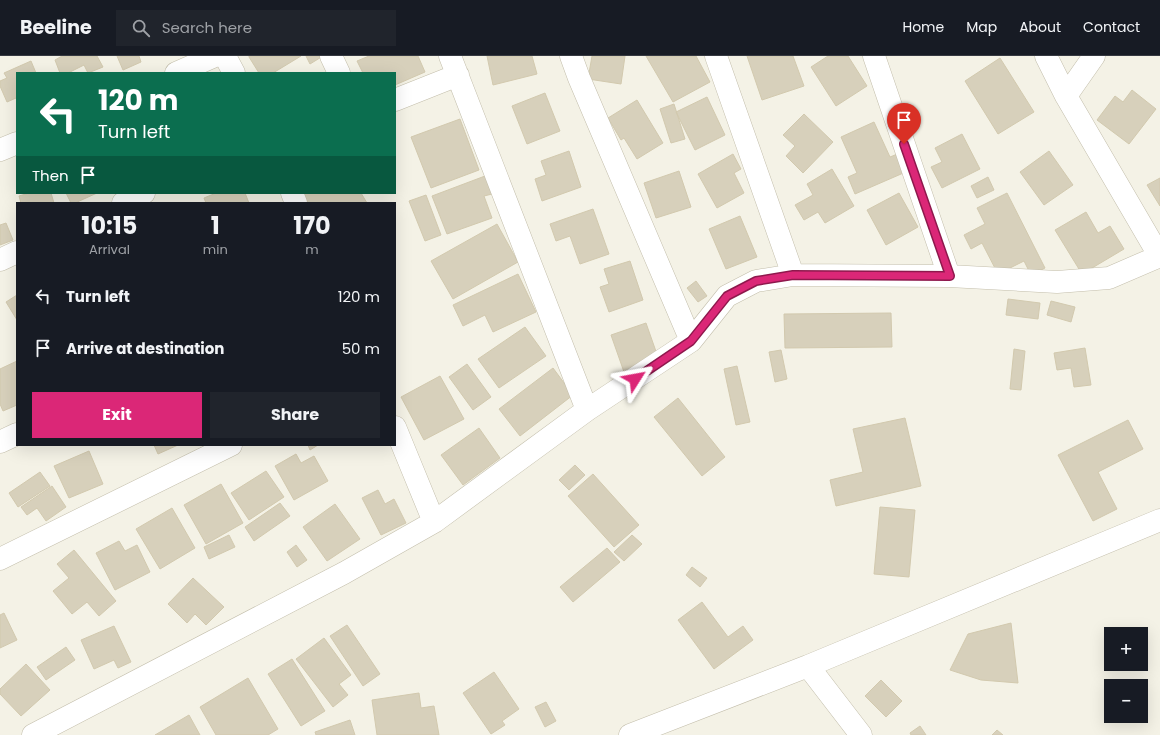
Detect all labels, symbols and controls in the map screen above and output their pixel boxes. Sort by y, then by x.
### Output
search box [116,10,396,46]
text: Beeline [20,14,92,41]
icon: search [130,17,152,39]
text: Search here [162,17,252,38]
text: Home [902,17,944,37]
text: Map [966,17,997,37]
text: About [1019,17,1061,37]
text: Contact [1083,17,1140,37]
text: 120 m [98,81,178,120]
icon: left [32,88,84,140]
pin [887,103,921,144]
icon: arrive [893,109,915,131]
text: Turn left [98,119,170,144]
icon: arrive [77,164,99,186]
text: Then [32,165,69,186]
text: 10:15 [81,209,137,242]
text: 1 [211,209,220,242]
text: 170 [293,209,331,242]
text: Arrival [89,240,130,259]
text: min [203,240,228,259]
text: m [305,240,319,259]
icon: left [32,285,54,307]
text: Turn left [66,286,130,307]
text: 120 m [338,286,380,307]
icon: arrive [32,337,54,359]
text: Arrive at destination [66,338,224,359]
text: 50 m [342,338,380,359]
position arrow [614,358,656,400]
button: Exit [32,392,202,438]
button: Share [210,392,380,438]
map controls [1104,627,1148,723]
button: + [1104,627,1148,671]
button: − [1104,679,1148,723]

